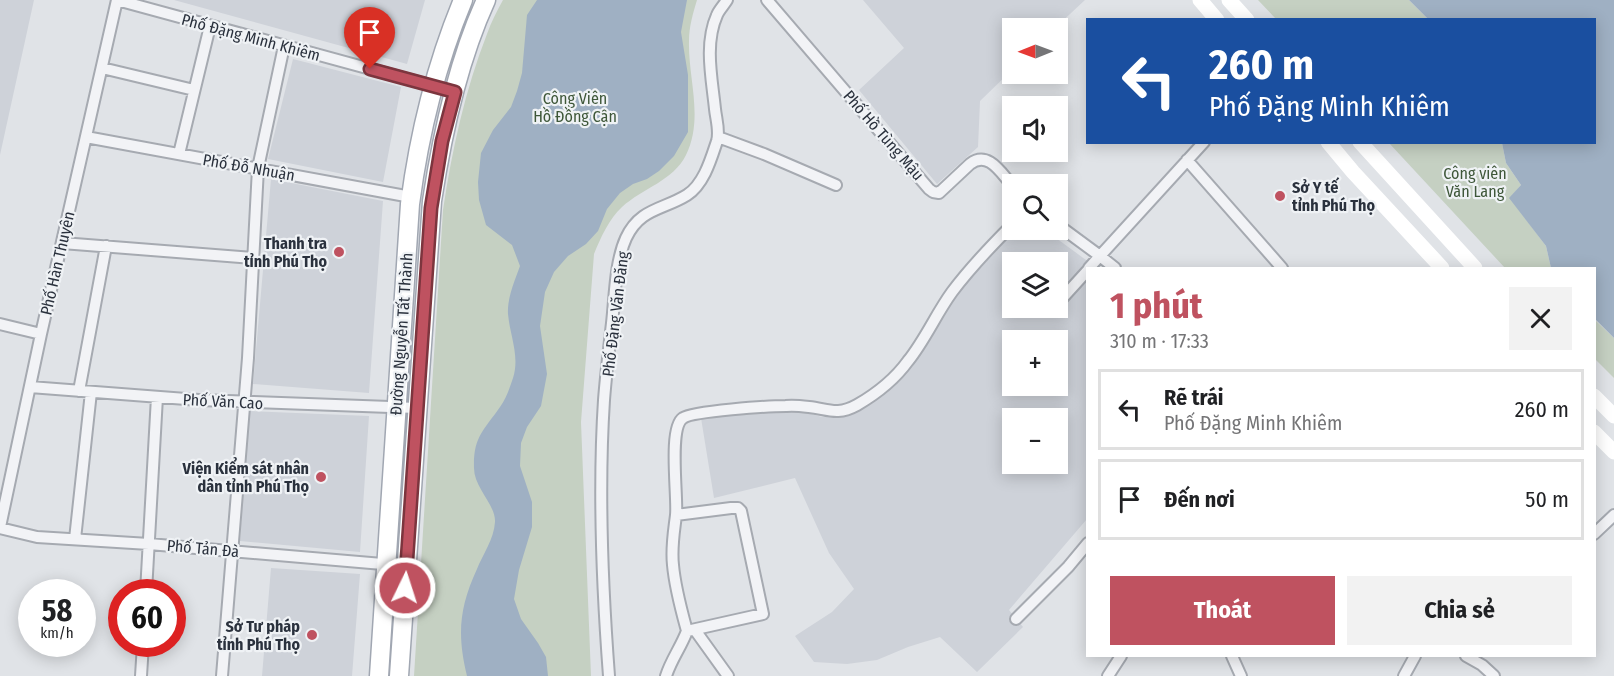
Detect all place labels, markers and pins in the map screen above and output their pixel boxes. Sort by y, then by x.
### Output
pin [344,7,395,69]
place label: Sở Y tế tỉnh Phú Thọ [1292,177,1375,215]
marker: Sở Y tế tỉnh Phú Thọ [1273,189,1287,203]
place label: Thanh tra tỉnh Phú Thọ [244,234,327,271]
marker: Thanh tra tỉnh Phú Thọ [332,245,346,259]
place label: Viện Kiểm sát nhân dân tỉnh Phú Thọ [182,456,309,496]
marker: Viện Kiểm sát nhân dân tỉnh Phú Thọ [314,470,328,484]
place label: Sở Tư pháp tỉnh Phú Thọ [217,617,300,654]
marker: Sở Tư pháp tỉnh Phú Thọ [305,628,319,642]

